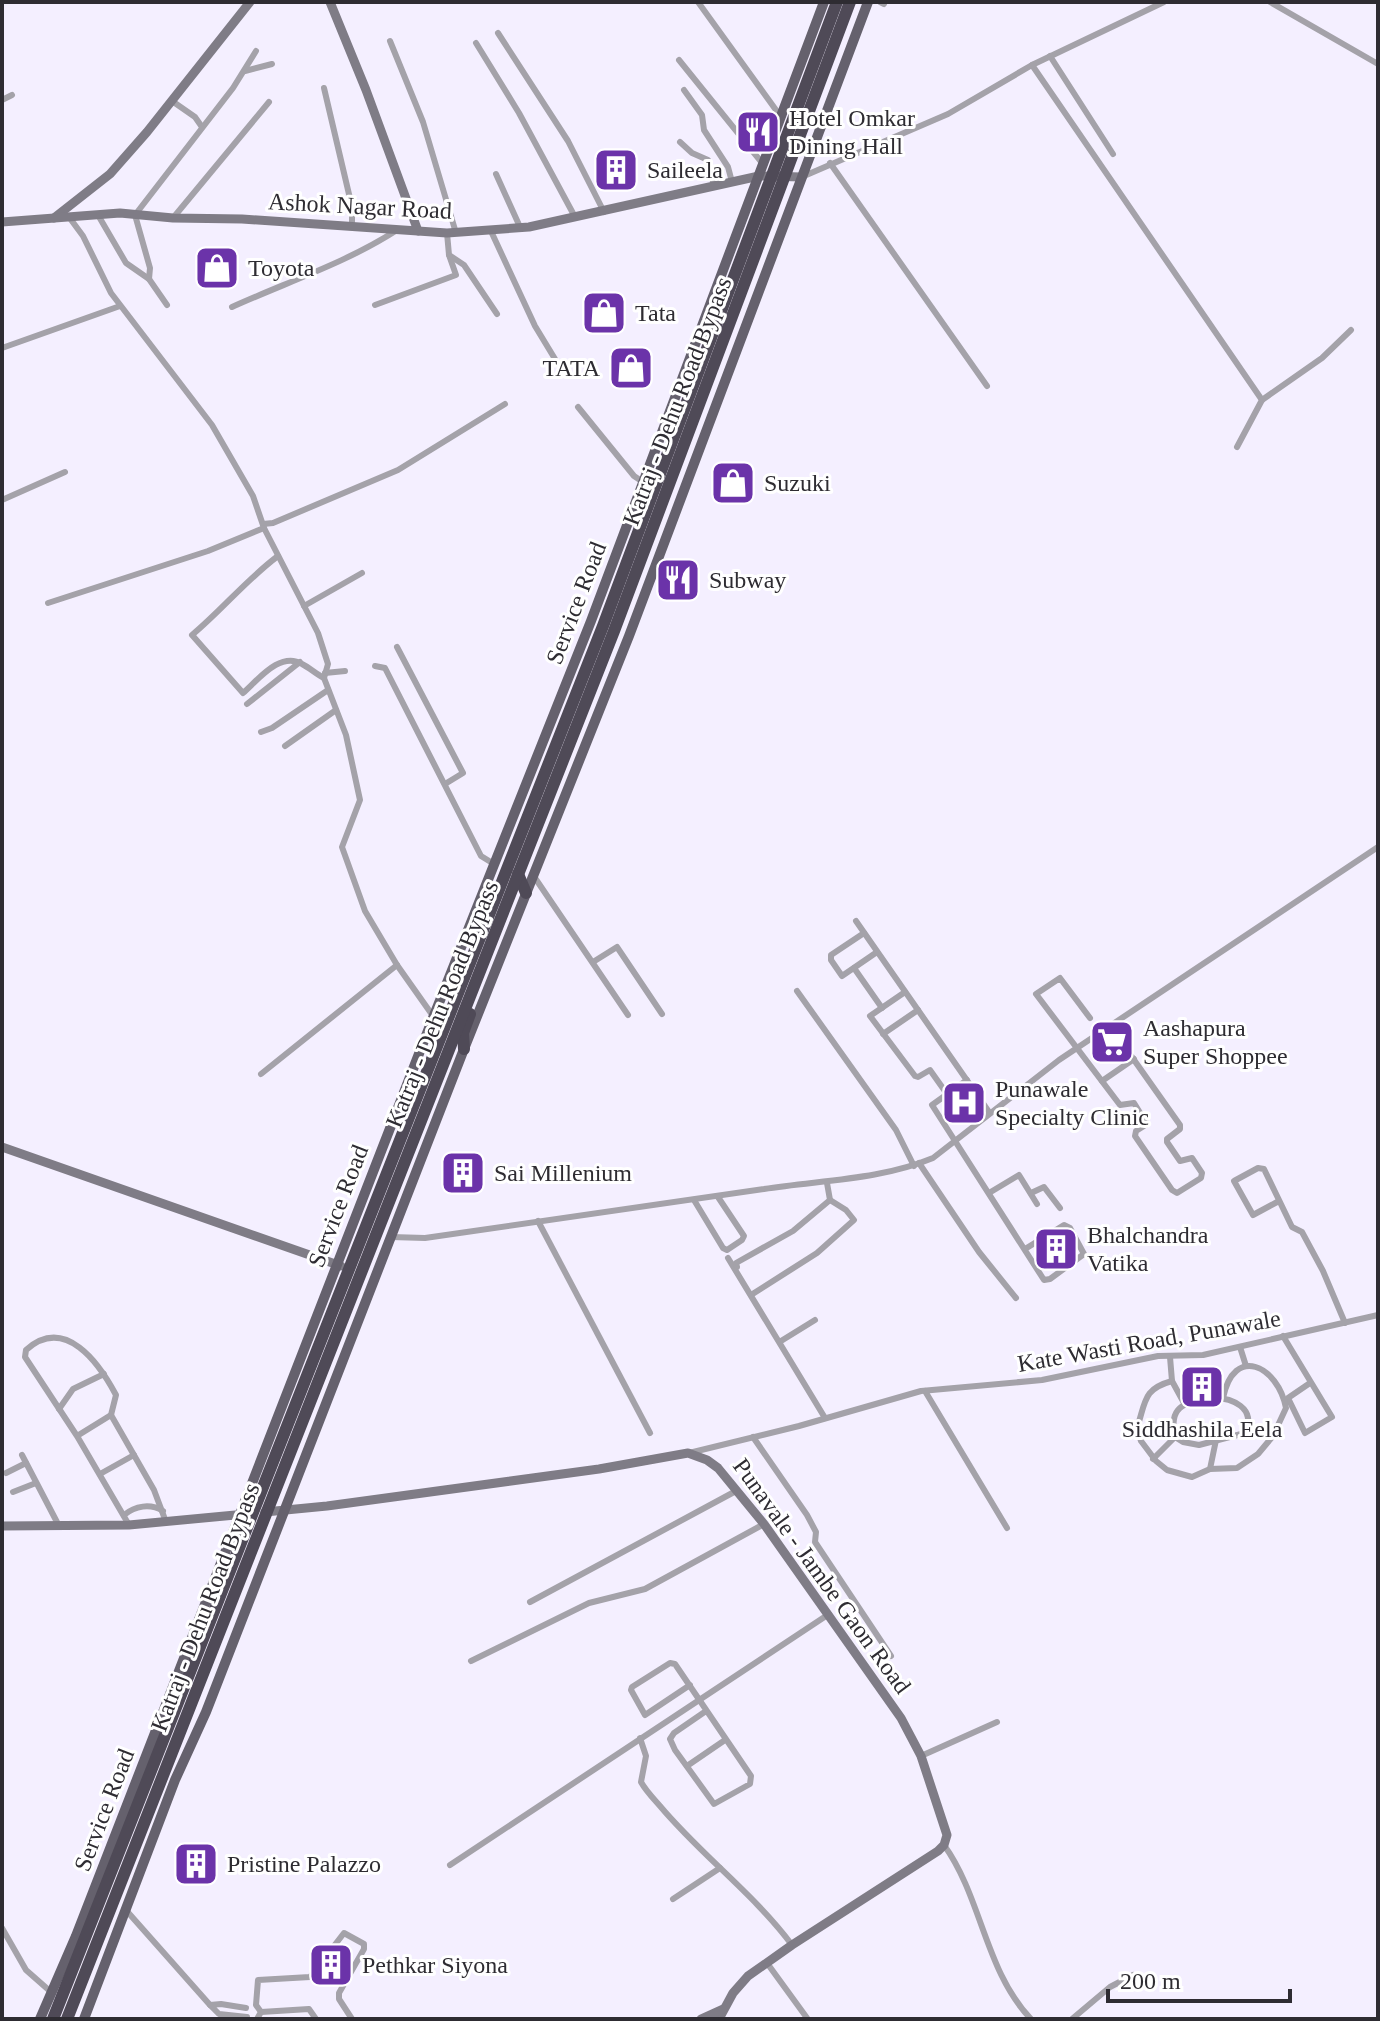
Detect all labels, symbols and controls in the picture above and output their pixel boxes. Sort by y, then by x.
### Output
place label: Hotel Omkar Dining Hall [789,105,915,159]
restaurant icon: Hotel Omkar Dining Hall [734,108,782,156]
building icon: Saileela [592,146,640,194]
place label: Saileela [647,157,723,183]
street label: Ashok Nagar Road [267,188,453,224]
shop icon: Toyota [193,244,241,292]
place label: Toyota [248,255,315,281]
street label: Katraj - Dehu Road Bypass [618,273,736,529]
shop icon: Tata [580,289,628,337]
place label: Tata [635,300,676,326]
shop icon: TATA [607,344,655,392]
place label: TATA [543,355,601,381]
shop icon: Suzuki [709,459,757,507]
place label: Suzuki [764,470,831,496]
street label: Service Road [541,538,611,668]
restaurant icon: Subway [654,556,702,604]
place label: Subway [709,567,786,593]
street label: Katraj - Dehu Road Bypass [381,877,503,1131]
place label: Aashapura Super Shoppee [1143,1015,1288,1069]
supermarket icon: Aashapura Super Shoppee [1088,1018,1136,1066]
place label: Punawale Specialty Clinic [995,1076,1149,1130]
hospital icon: Punawale Specialty Clinic [940,1079,988,1127]
street label: Service Road [303,1141,373,1271]
building icon: Sai Millenium [439,1149,487,1197]
place label: Sai Millenium [494,1160,632,1186]
place label: Bhalchandra Vatika [1087,1222,1209,1276]
building icon: Bhalchandra Vatika [1032,1225,1080,1273]
street label: Kate Wasti Road, Punawale [1015,1305,1283,1377]
building icon: Siddhashila Eela [1178,1363,1226,1411]
place label: Siddhashila Eela [1122,1416,1283,1442]
street label: Punavale - Jambe Gaon Road [728,1454,916,1698]
street label: Katraj - Dehu Road Bypass [146,1479,264,1735]
street label: Service Road [69,1745,139,1875]
building icon: Pristine Palazzo [172,1840,220,1888]
place label: Pristine Palazzo [227,1851,381,1877]
building icon: Pethkar Siyona [307,1941,355,1989]
place label: Pethkar Siyona [362,1952,508,1978]
scale bar [1108,1953,1290,2003]
text: 200 m [1120,1968,1181,1994]

